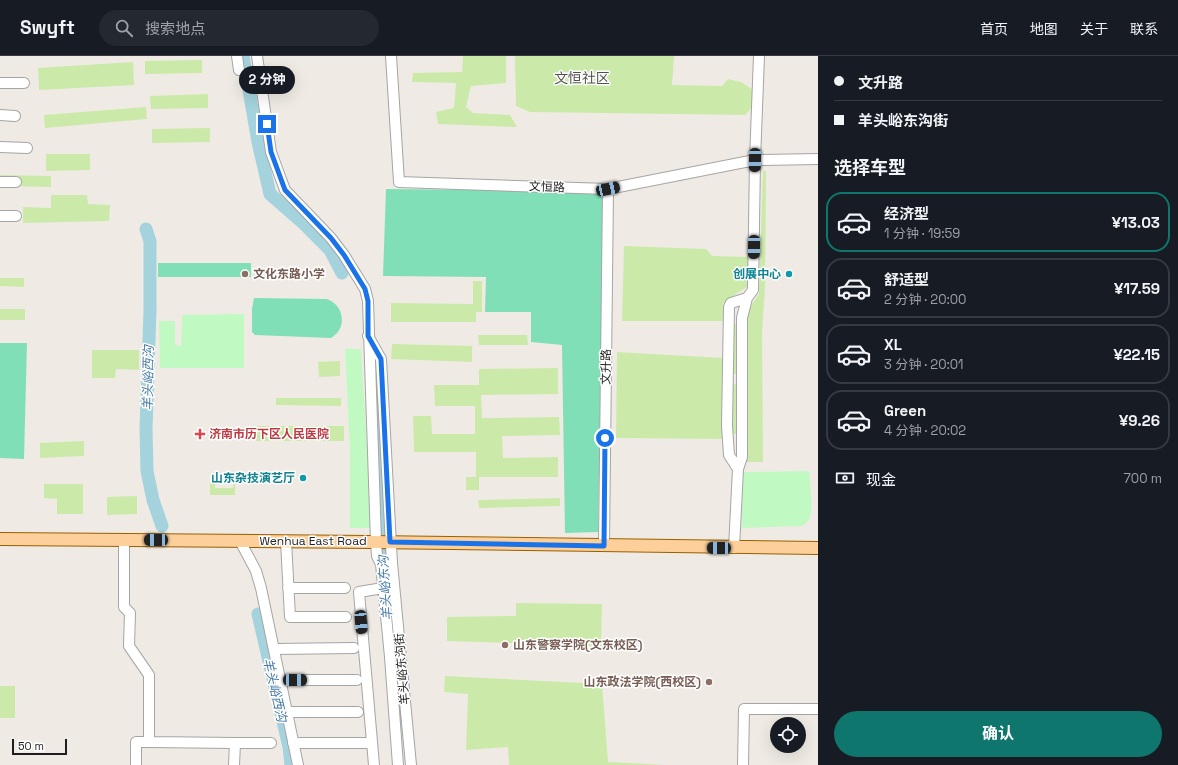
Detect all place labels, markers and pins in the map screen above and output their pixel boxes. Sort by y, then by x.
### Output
place label: 文化东路小学 [253,266,325,282]
place label: 创展中心 [733,266,781,282]
marker: 文化东路小学 [240,269,250,279]
marker: 创展中心 [784,269,794,279]
place label: 济南市历下区人民医院 [209,426,329,442]
marker: 济南市历下区人民医院 [194,428,206,440]
place label: 山东杂技演艺厅 [211,470,295,486]
marker: 山东杂技演艺厅 [298,473,308,483]
place label: 山东警察学院(文东校区) [513,637,643,653]
marker: 山东警察学院(文东校区) [500,640,510,650]
place label: 山东政法学院(西校区) [584,674,701,690]
marker: 山东政法学院(西校区) [704,677,714,687]

